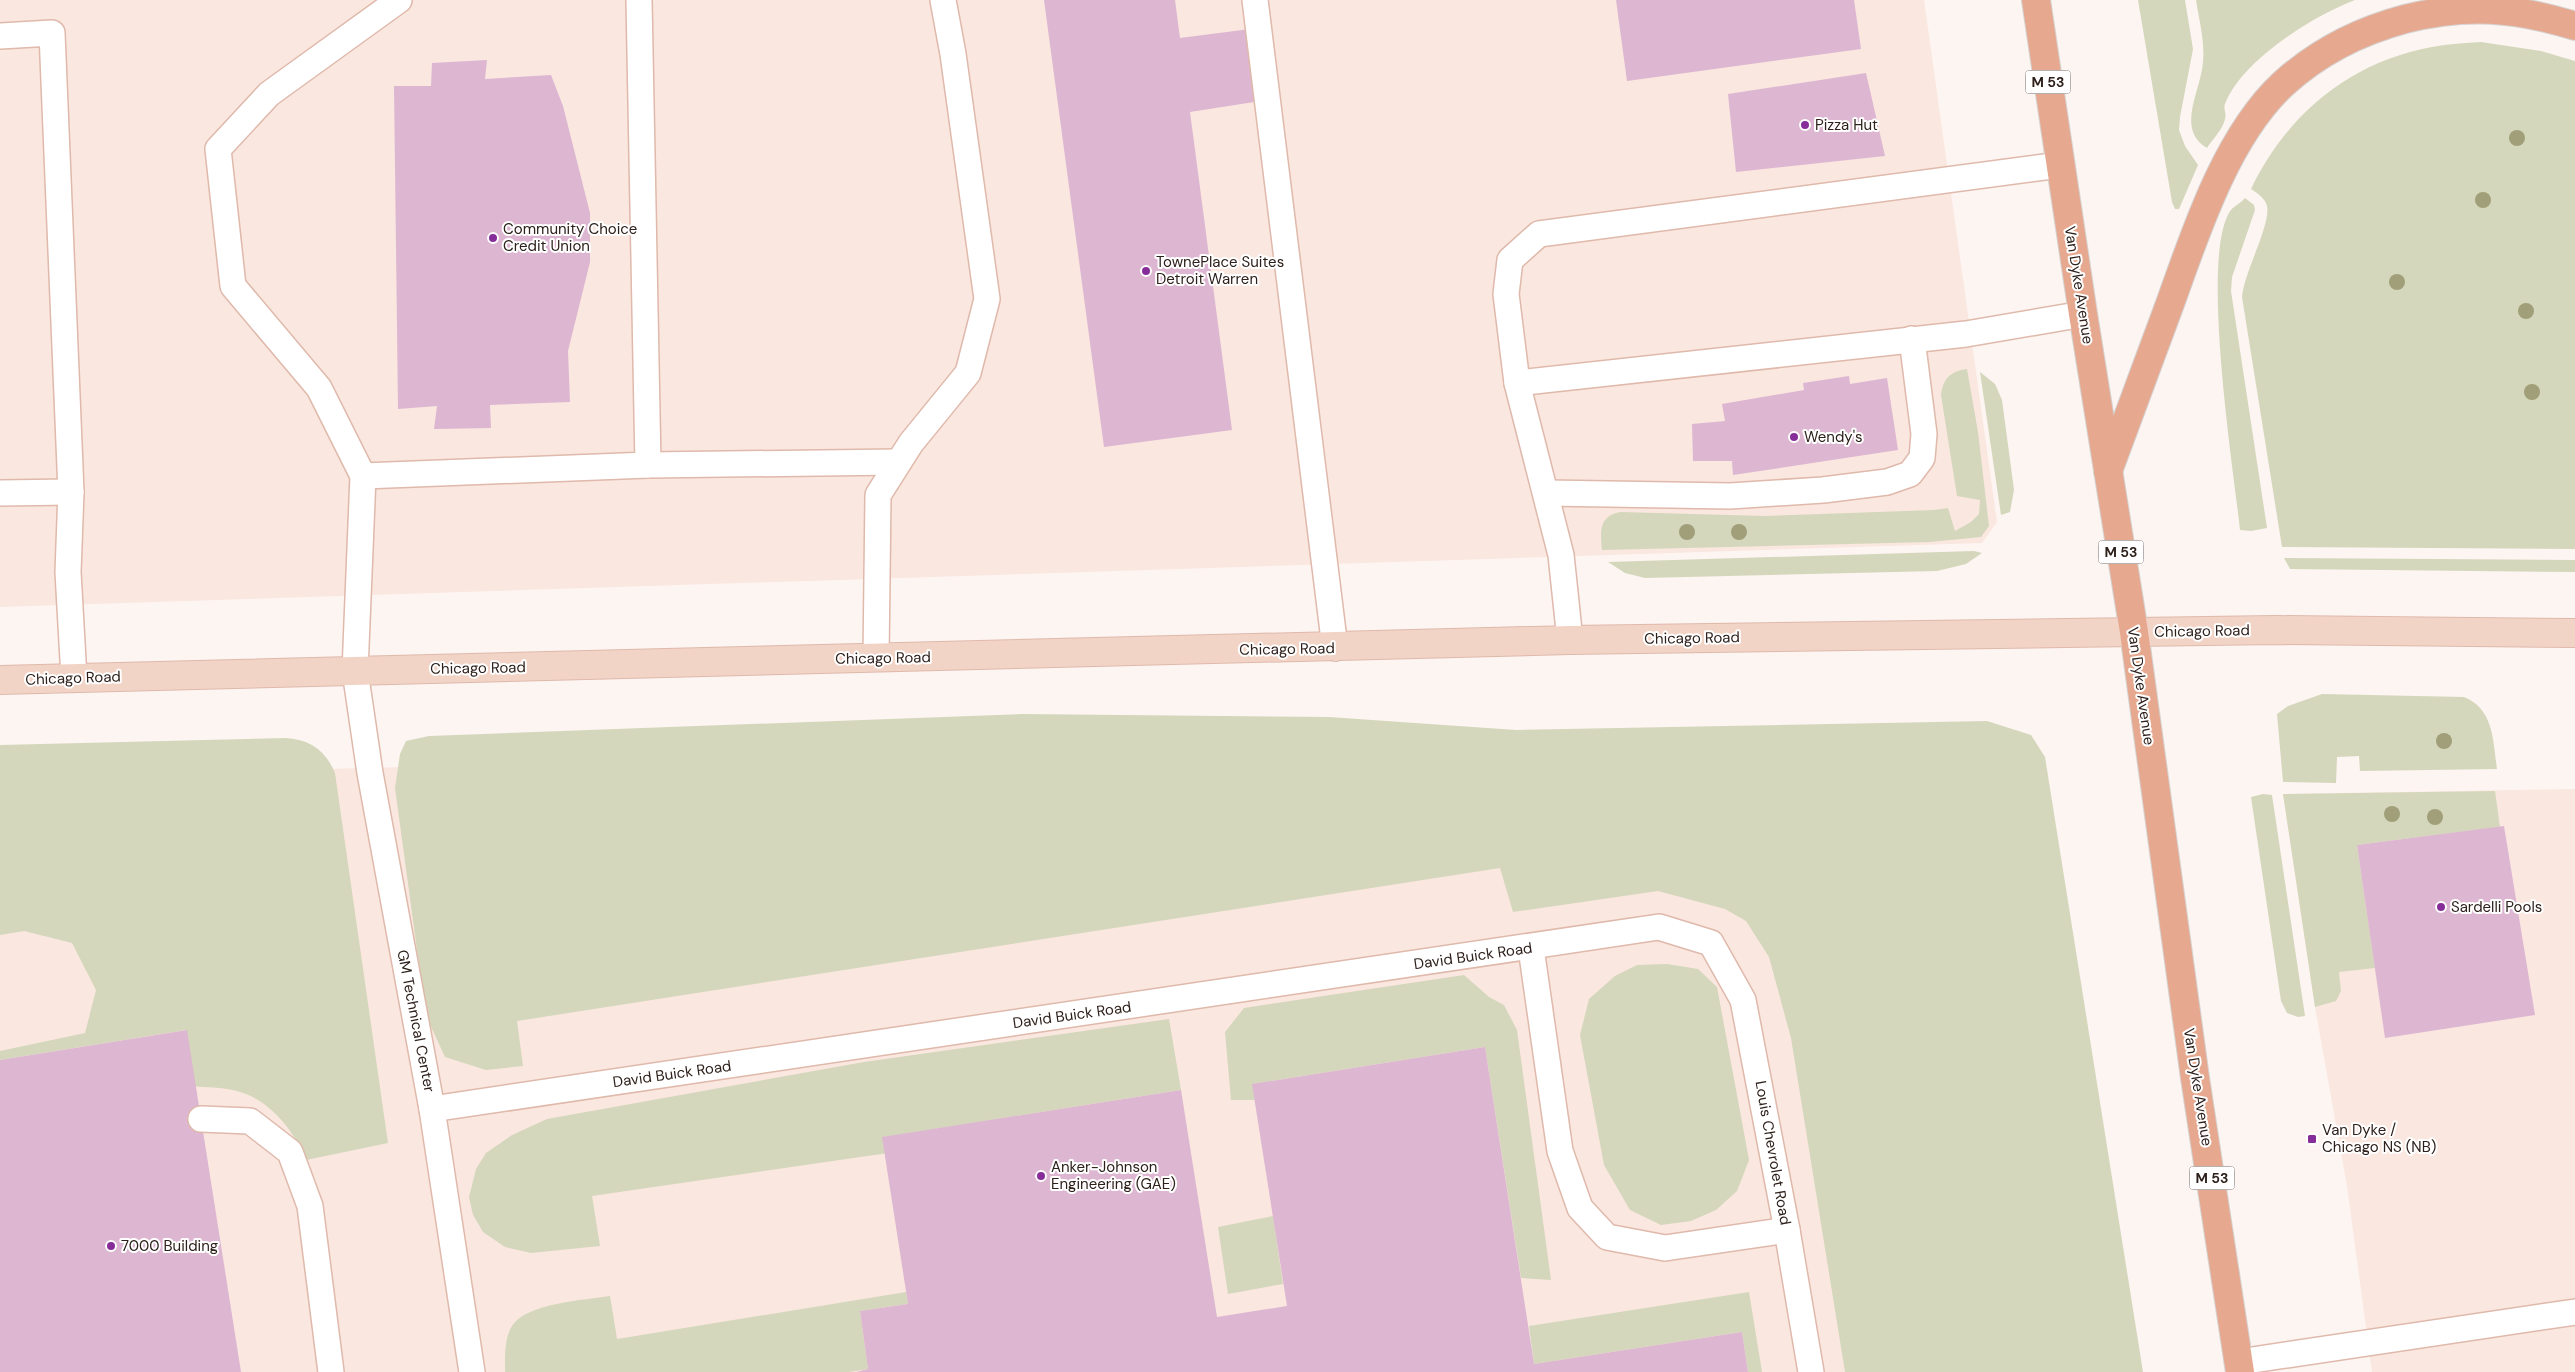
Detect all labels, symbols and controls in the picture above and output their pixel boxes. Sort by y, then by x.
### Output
road number: M 53 [2026,70,2070,94]
place label: Pizza Hut [1815,115,1878,135]
marker: Pizza Hut [1799,119,1811,131]
place label: Community Choice Credit Union [503,219,637,256]
street label: Van Dyke Avenue [2060,225,2098,345]
marker: Community Choice Credit Union [487,232,499,244]
place label: TownePlace Suites Detroit Warren [1156,252,1284,289]
marker: TownePlace Suites Detroit Warren [1140,265,1152,277]
place label: Wendy's [1804,427,1863,447]
marker: Wendy's [1788,431,1800,443]
road number: M 53 [2098,540,2144,564]
street label: Chicago Road [2154,620,2250,642]
street label: Van Dyke Avenue [2123,626,2159,746]
street label: Chicago Road [1644,627,1740,649]
street label: Chicago Road [1239,638,1335,660]
street label: Chicago Road [835,647,931,669]
street label: Chicago Road [430,657,526,679]
street label: Chicago Road [25,666,121,690]
place label: Sardelli Pools [2451,897,2542,917]
marker: Sardelli Pools [2435,901,2447,913]
street label: David Buick Road [1412,938,1534,974]
street label: GM Technical Center [392,948,440,1094]
street label: David Buick Road [1011,997,1133,1033]
street label: Van Dyke Avenue [2179,1027,2217,1147]
street label: David Buick Road [611,1056,733,1092]
street label: Louis Chevrolet Road [1750,1079,1796,1227]
place label: Van Dyke / Chicago NS (NB) [2322,1120,2436,1157]
marker: Van Dyke / Chicago NS (NB) [2306,1133,2318,1145]
place label: Anker-Johnson Engineering (GAE) [1051,1157,1176,1194]
road number: M 53 [2190,1166,2234,1190]
marker: Anker-Johnson Engineering (GAE) [1035,1170,1047,1182]
place label: 7000 Building [121,1236,218,1256]
marker: 7000 Building [105,1240,117,1252]

